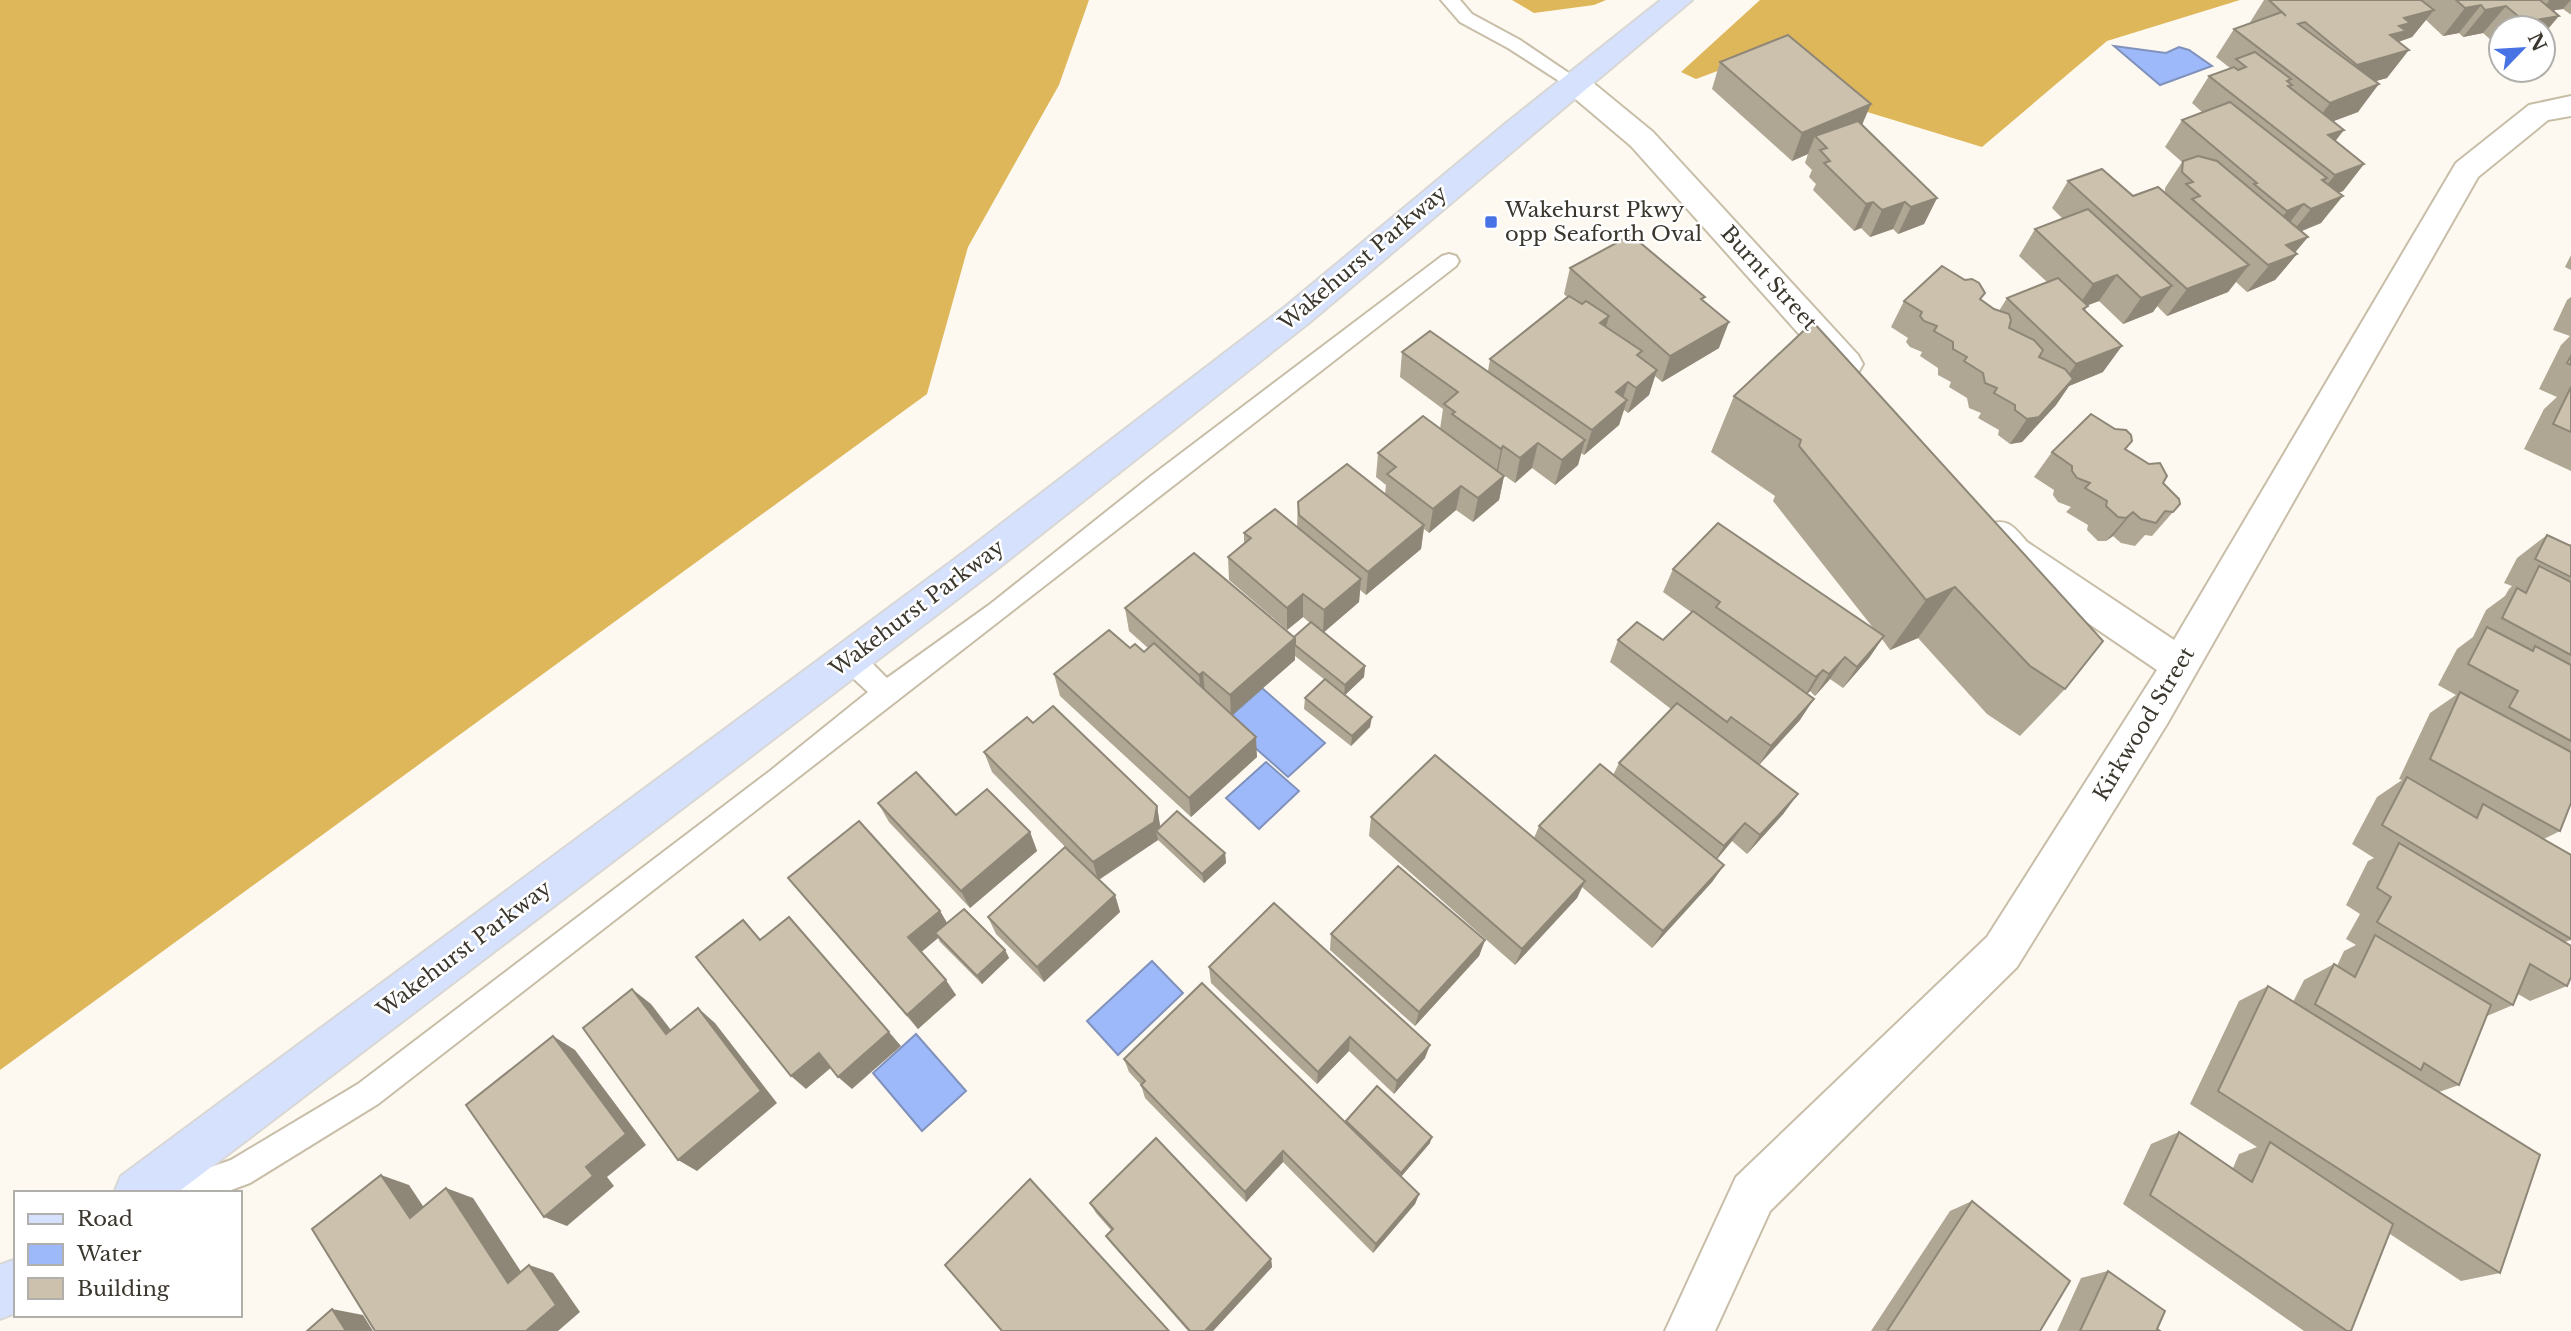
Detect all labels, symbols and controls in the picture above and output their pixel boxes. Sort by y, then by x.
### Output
north arrow [2487,14,2557,84]
text: N [2523,29,2551,55]
street label: Wakehurst Parkway [1273,180,1453,337]
place label: Wakehurst Pkwy opp Seaforth Oval [1504,197,1702,247]
marker: Wakehurst Pkwy opp Seaforth Oval [1483,214,1499,230]
street label: Burnt Street [1715,220,1823,336]
street label: Wakehurst Parkway [824,534,1010,683]
street label: Kirkwood Street [2088,642,2200,806]
street label: Wakehurst Parkway [371,875,557,1024]
legend [14,1191,242,1317]
text: Road [77,1206,133,1232]
text: Water [76,1241,141,1267]
text: Building [77,1276,170,1302]

